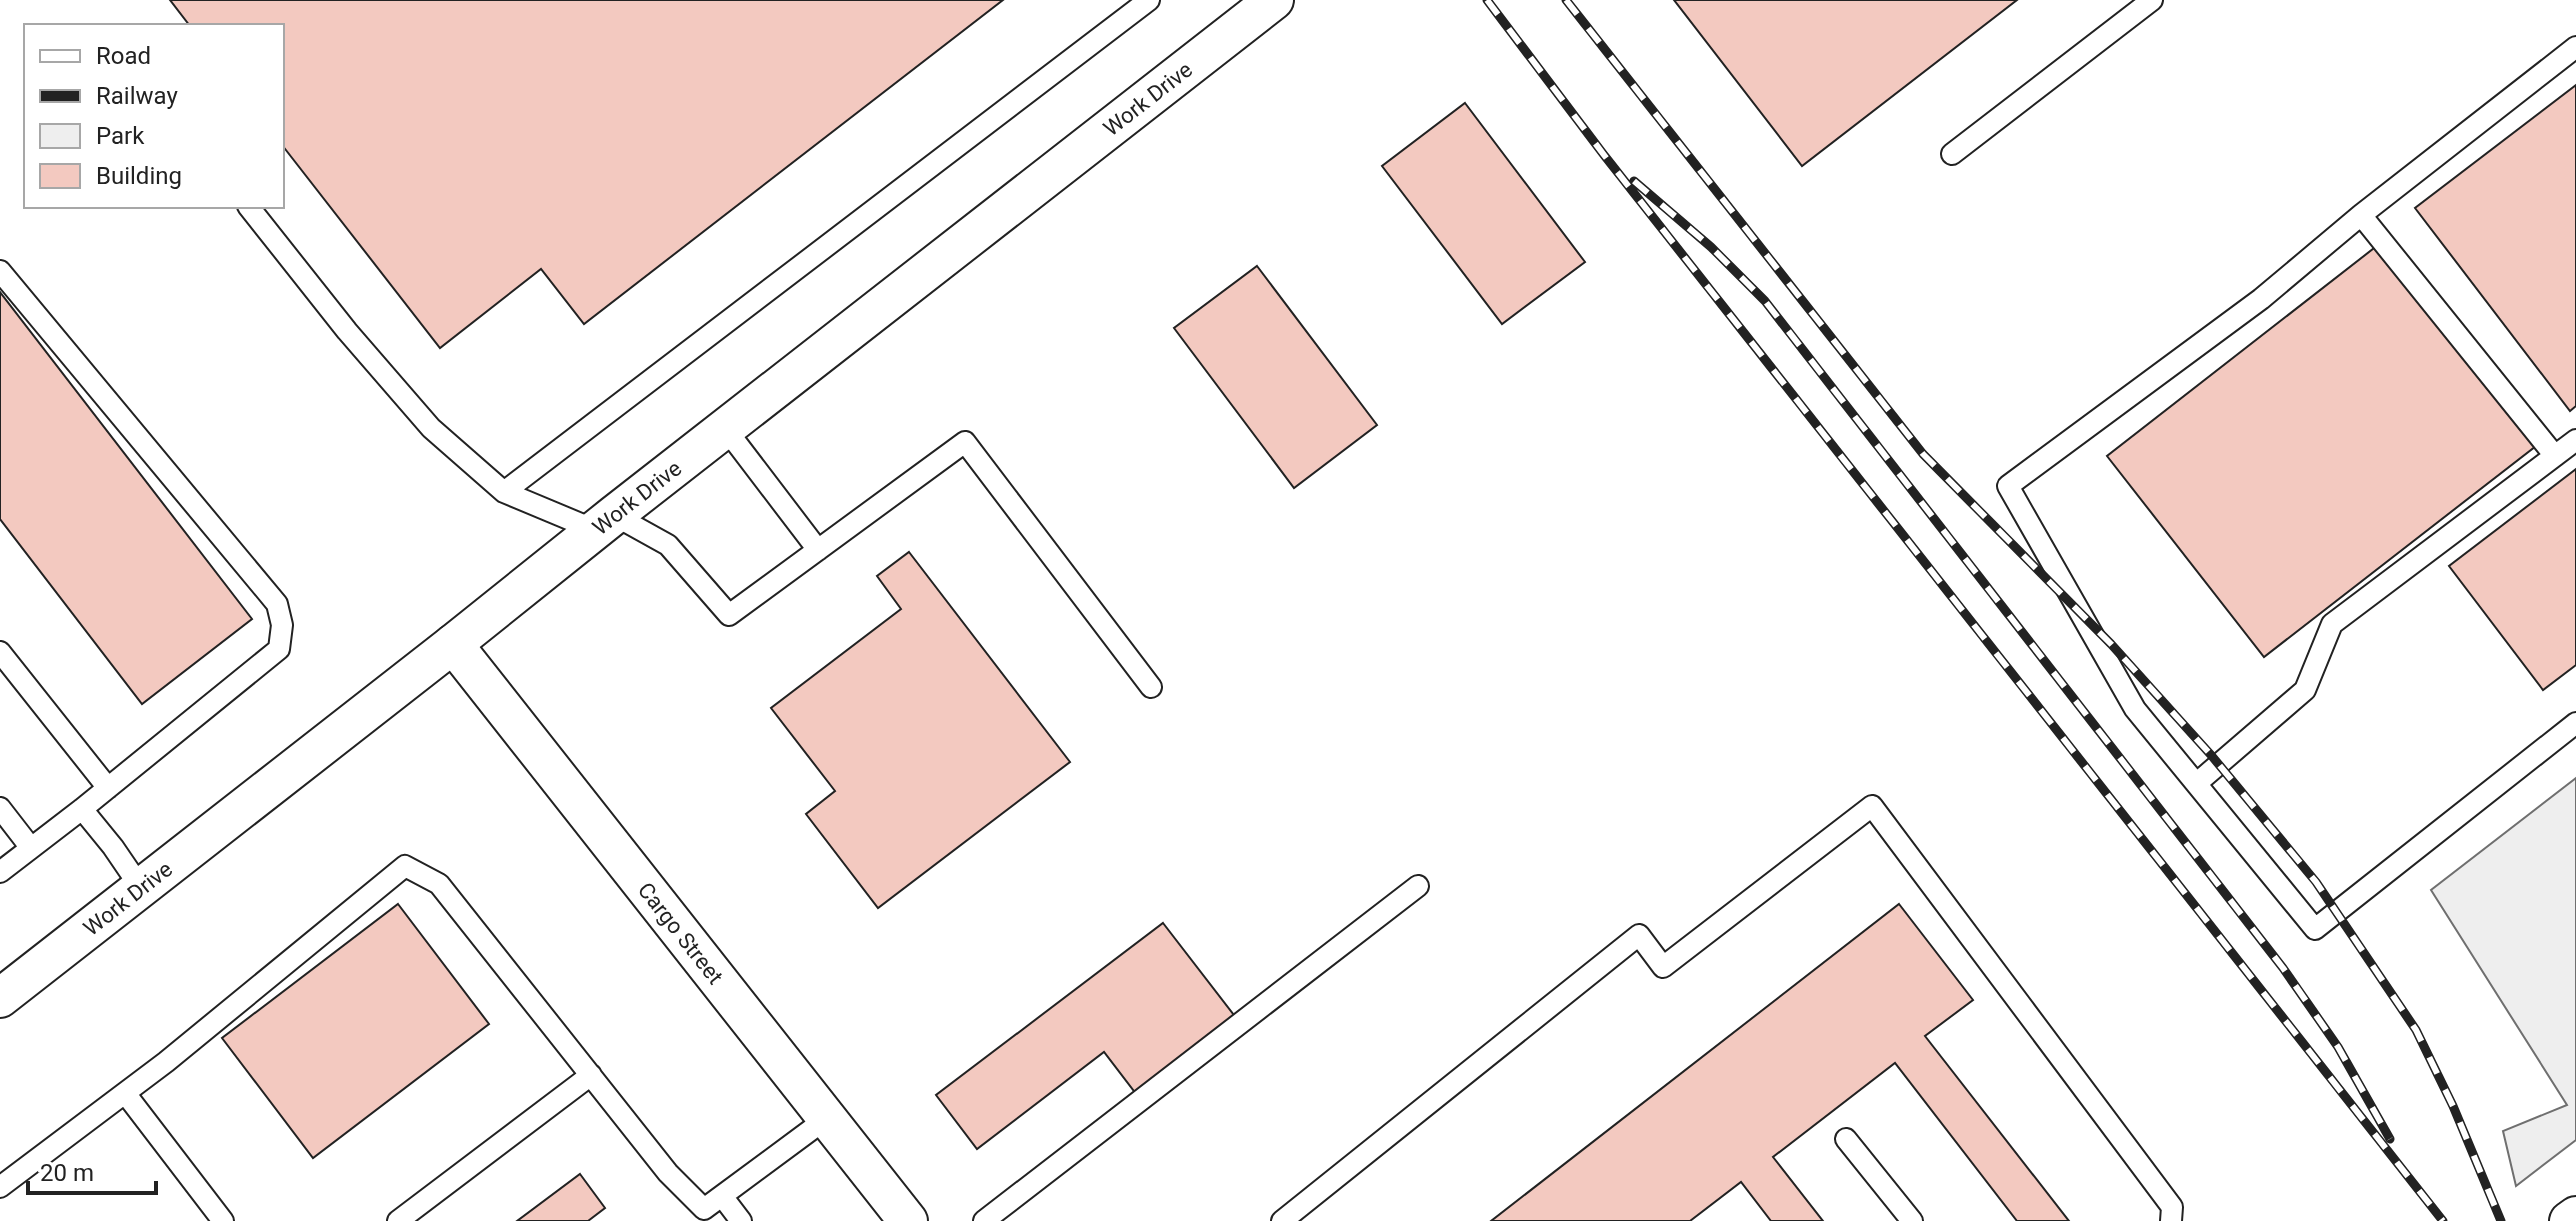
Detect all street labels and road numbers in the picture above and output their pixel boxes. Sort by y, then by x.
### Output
street label: Work Drive [1098,56,1197,141]
street label: Work Drive [588,455,686,540]
street label: Work Drive [78,856,177,941]
street label: Cargo Street [633,877,728,989]

